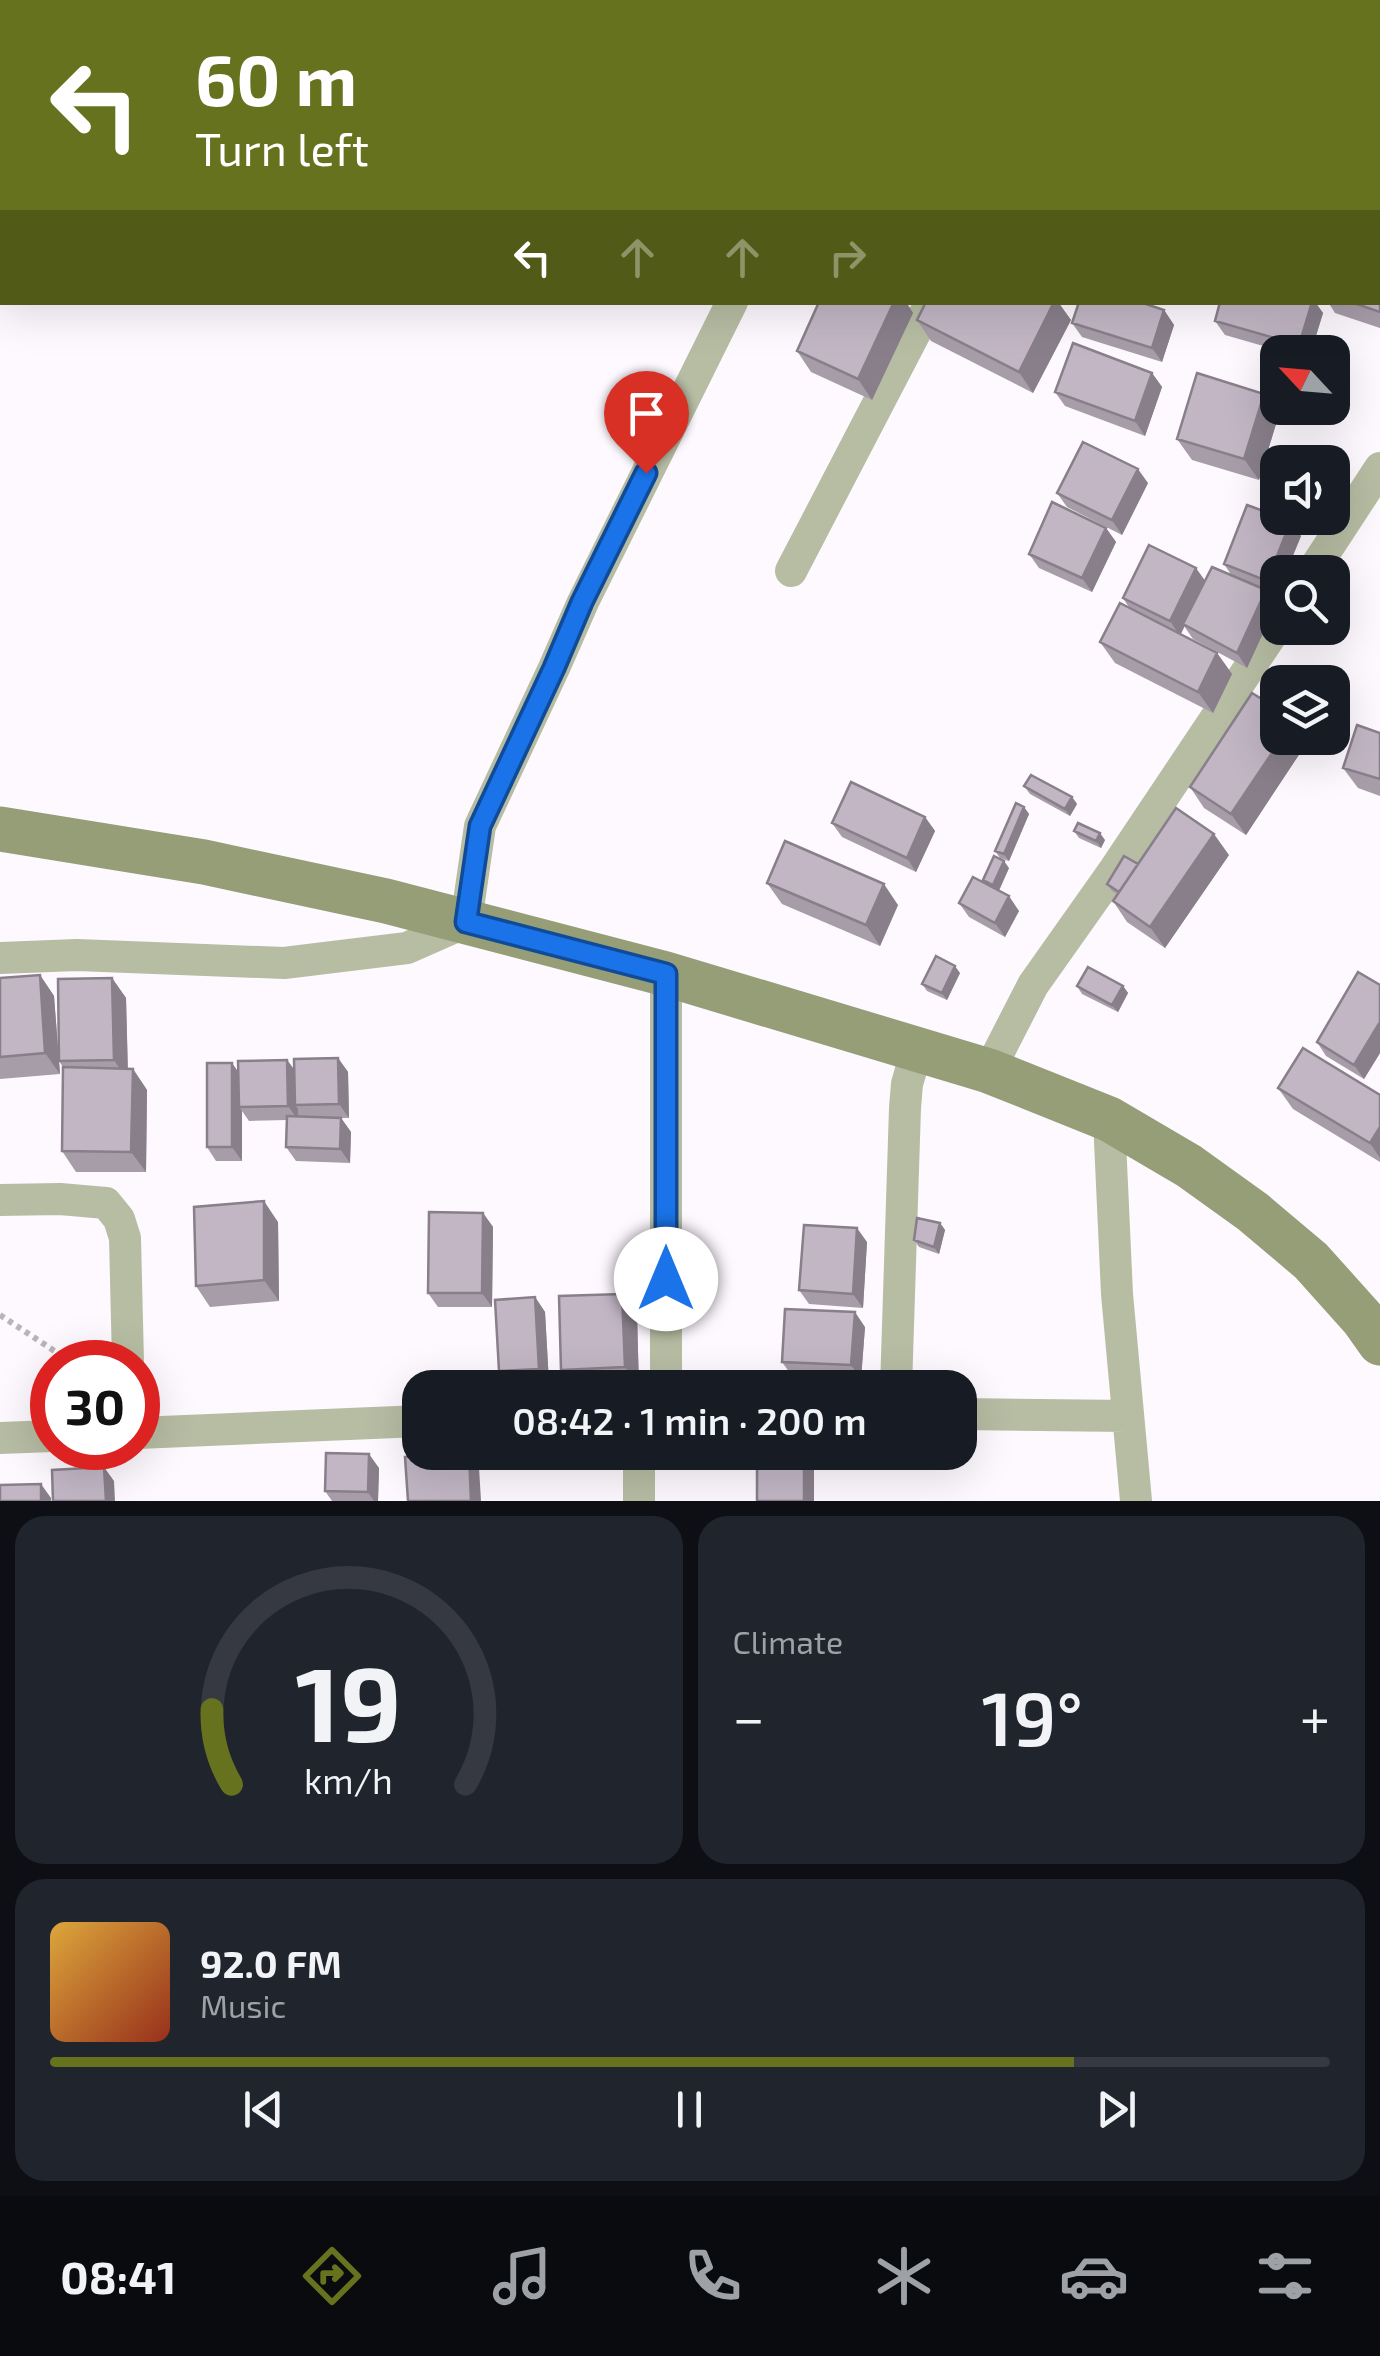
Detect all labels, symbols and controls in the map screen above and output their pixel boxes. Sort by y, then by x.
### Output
text: 60 m [195,36,357,120]
icon: left [30,40,160,170]
text: Turn left [195,121,369,175]
icon: left [505,230,560,285]
icon: ahead [610,230,665,285]
icon: ahead [715,230,770,285]
icon: right [820,230,875,285]
north arrow [1260,335,1350,425]
map controls [1260,335,1350,755]
pin [604,371,689,474]
icon: arrive [619,386,674,441]
button: sound [1260,445,1350,535]
button: search [1260,555,1350,645]
button: layers [1260,665,1350,755]
position arrow [614,1227,718,1331]
speed limit sign: 30 [30,1340,160,1470]
text: 08:42 · 1 min · 200 m [512,1397,867,1443]
text: Climate [733,1622,843,1660]
text: 19 [296,1638,402,1763]
text: 19° [981,1671,1083,1761]
text: − [733,1683,765,1749]
text: + [1300,1683,1330,1749]
text: km/h [304,1758,393,1801]
text: 92.0 FM [200,1940,342,1986]
text: Music [200,1986,286,2024]
icon: previous [236,2082,291,2137]
icon: pause [662,2082,717,2137]
icon: next [1089,2082,1144,2137]
icon: directions [297,2241,367,2311]
icon: music [487,2241,557,2311]
icon: phone [678,2241,748,2311]
icon: climate [869,2241,939,2311]
icon: car [1059,2241,1129,2311]
icon: filters [1250,2241,1320,2311]
text: 08:41 [60,2249,176,2303]

